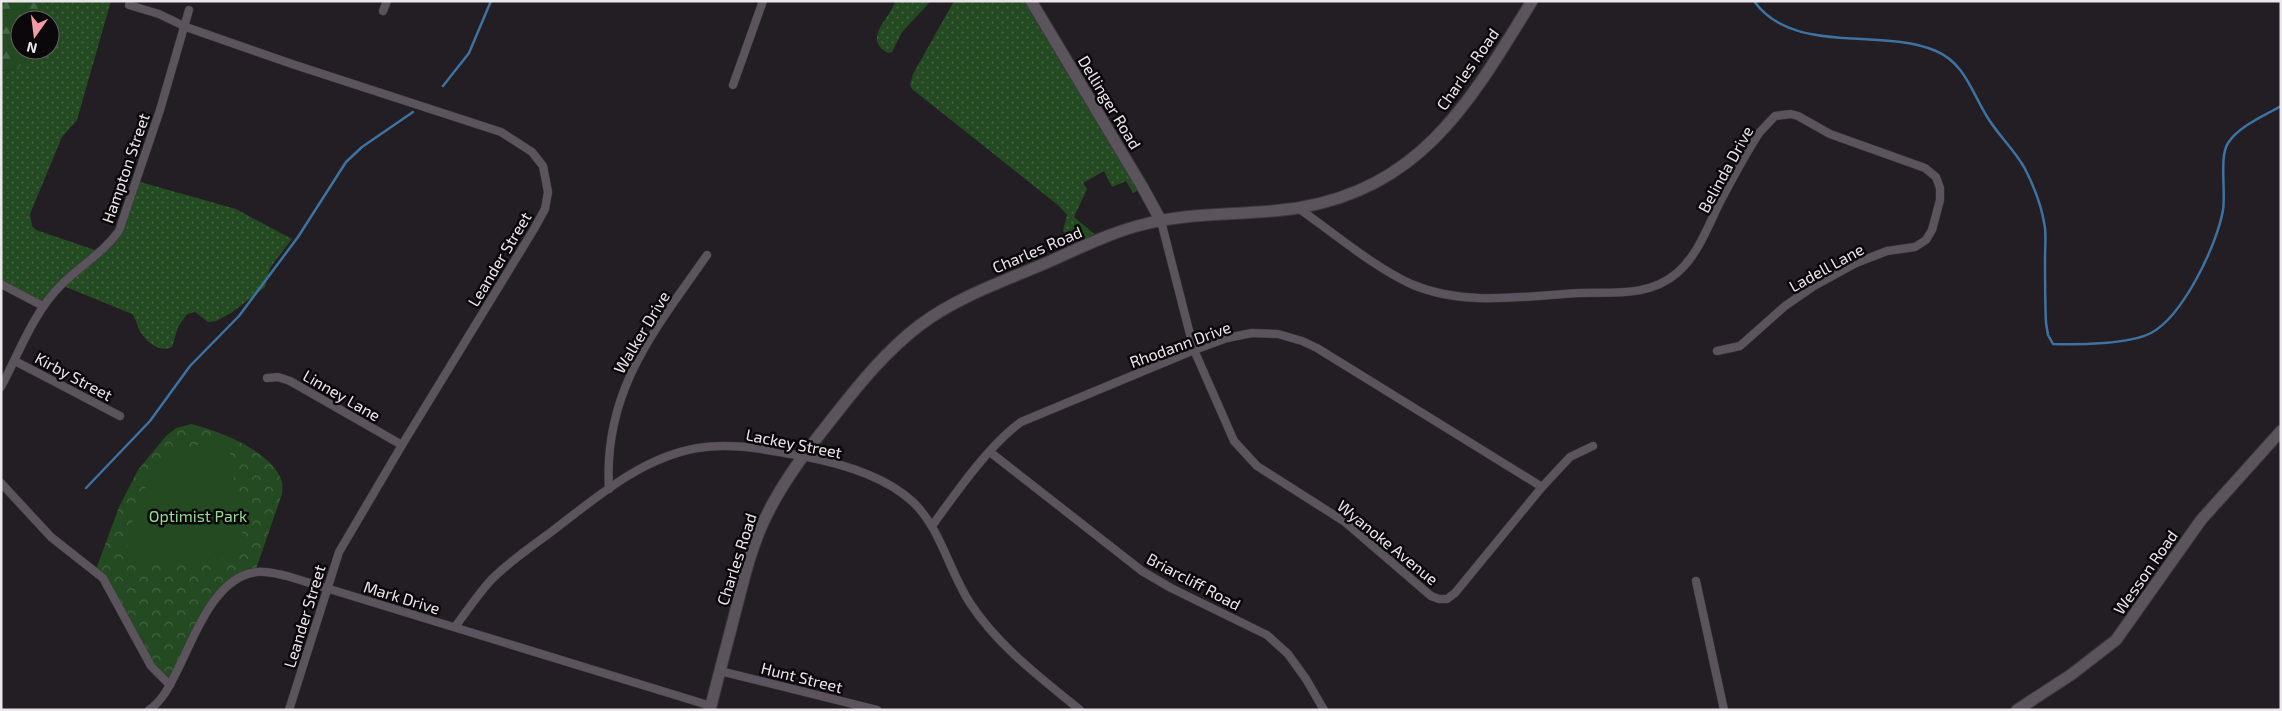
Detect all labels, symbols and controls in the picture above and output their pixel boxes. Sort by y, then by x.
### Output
north arrow [10,10,60,60]
street label: Charles Road [1432,24,1502,114]
text: N [25,39,39,58]
street label: Dellinger Road [1075,52,1145,152]
street label: Hampton Street [97,110,153,226]
street label: Belinda Drive [1693,122,1757,216]
street label: Leander Street [463,208,535,310]
street label: Charles Road [989,222,1085,276]
street label: Ladell Lane [1785,239,1867,295]
street label: Walker Drive [609,287,673,377]
street label: Rhodann Drive [1127,317,1233,371]
street label: Kirby Street [32,348,116,404]
street label: Linney Lane [300,365,384,425]
street label: Lackey Street [744,424,844,462]
street label: Wyanoke Avenue [1334,496,1442,588]
park label: Optimist Park [149,506,247,525]
street label: Charles Road [712,511,760,607]
street label: Wesson Road [2109,526,2181,618]
street label: Briarcliff Road [1144,548,1244,614]
street label: Leander Street [279,562,329,670]
street label: Mark Drive [362,576,442,618]
street label: Hunt Street [759,658,845,696]

